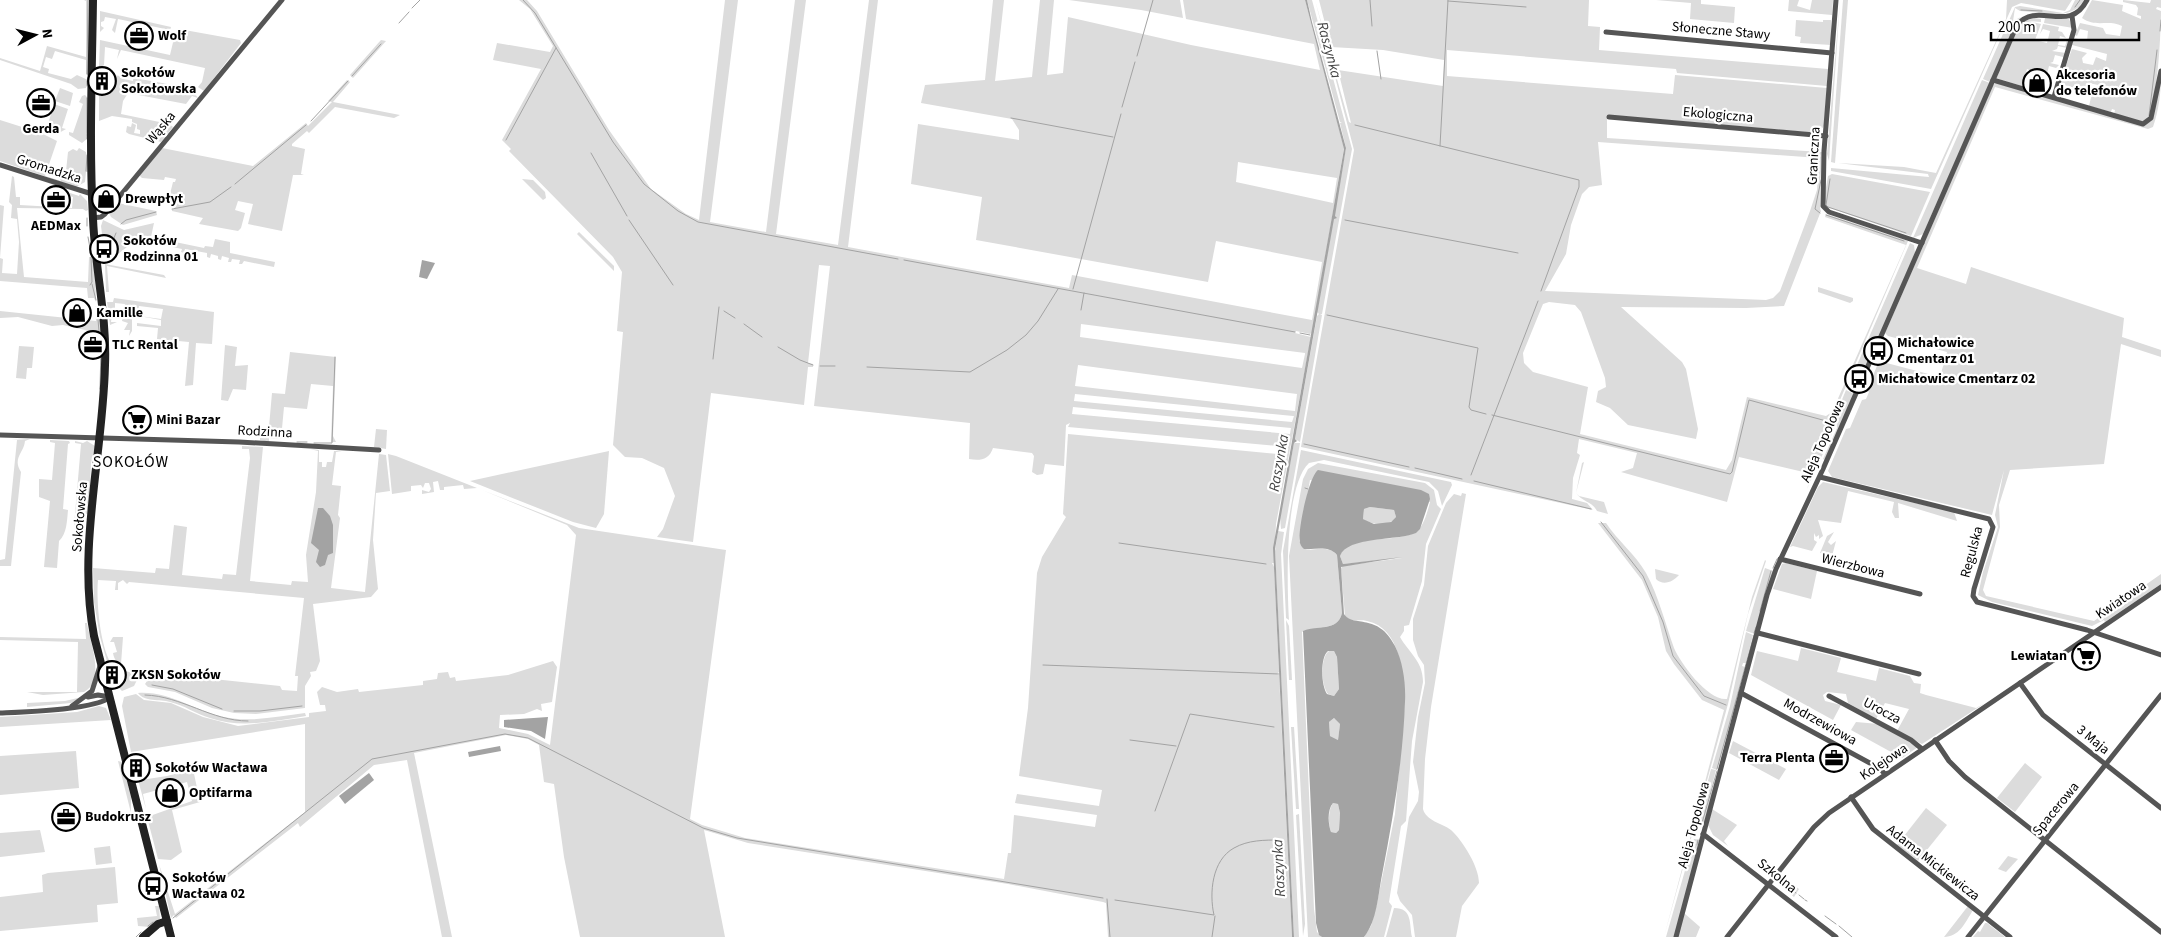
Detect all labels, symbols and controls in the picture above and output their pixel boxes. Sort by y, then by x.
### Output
north arrow [10,10,60,60]
scale bar [1991,10,2138,42]
street label: Słoneczne Stawy [1671,17,1772,45]
text: 200 m [1998,17,2036,38]
water label: Raszynka [1311,19,1347,81]
office icon: Wolf [124,21,154,51]
place label: Wolf [158,26,187,46]
text: N [36,28,57,39]
place label: Sokołów Sokołowska [121,63,196,99]
place label: Akcesoria do telefonów [2055,65,2137,101]
building icon: Sokołów Sokołowska [87,66,117,96]
shop icon: Akcesoria do telefonów [2022,68,2052,98]
office icon: Gerda [26,88,56,118]
street label: Ekologiczna [1682,102,1754,128]
street label: Wąska [141,107,181,149]
place label: Gerda [22,119,60,139]
street label: Graniczna [1802,126,1826,186]
street label: Gromadzka [14,149,84,189]
shop icon: Drewpłyt [91,184,121,214]
office icon: AEDMax [41,185,71,215]
place label: Drewpłyt [125,189,184,209]
place label: AEDMax [30,216,81,236]
place label: Sokołów Rodzinna 01 [123,231,199,267]
bus stop icon: Sokołów Rodzinna 01 [89,234,119,264]
shop icon: Kamille [62,298,92,328]
place label: Kamille [96,303,143,323]
office icon: TLC Rental [78,330,108,360]
place label: Michałowice Cmentarz 01 [1897,333,1974,369]
place label: TLC Rental [112,335,178,355]
bus stop icon: Michałowice Cmentarz 01 [1863,336,1893,366]
bus stop icon: Michałowice Cmentarz 02 [1844,364,1874,394]
place label: Michałowice Cmentarz 02 [1878,369,2035,389]
street label: Aleja Topolowa [1796,396,1850,486]
supermarket icon: Mini Bazar [122,405,152,435]
place label: Mini Bazar [156,410,221,430]
street label: Rodzinna [237,421,293,443]
water label: Raszynka [1264,433,1294,493]
district label: SOKOŁÓW [93,451,169,473]
street label: Sokołowska [67,481,93,553]
street label: Regulska [1956,524,1988,580]
street label: Wierzbowa [1819,549,1887,583]
street label: Kwiatowa [2092,576,2150,624]
supermarket icon: Lewiatan [2071,641,2101,671]
place label: Lewiatan [2010,646,2067,666]
building icon: ZKSN Sokołów [97,660,127,690]
place label: ZKSN Sokołów [131,665,221,685]
street label: Urocza [1859,693,1905,729]
street label: Modrzewiowa [1780,694,1860,750]
street label: 3 Maja [2072,720,2114,760]
street label: Kolejowa [1856,739,1912,785]
office icon: Terra Plenta [1819,743,1849,773]
place label: Terra Plenta [1740,748,1815,768]
building icon: Sokołów Wacława [121,753,151,783]
place label: Sokołów Wacława [155,758,268,778]
shop icon: Optifarma [155,778,185,808]
street label: Spacerowa [2028,778,2084,840]
street label: Aleja Topolowa [1673,779,1715,871]
place label: Optifarma [189,783,252,803]
office icon: Budokrusz [51,802,81,832]
place label: Budokrusz [85,807,152,827]
street label: Adama Mickiewicza [1882,820,1984,906]
water label: Raszynka [1267,839,1291,897]
street label: Szkolna [1753,854,1801,898]
place label: Sokołów Wacława 02 [172,868,245,904]
bus stop icon: Sokołów Wacława 02 [138,871,168,901]

